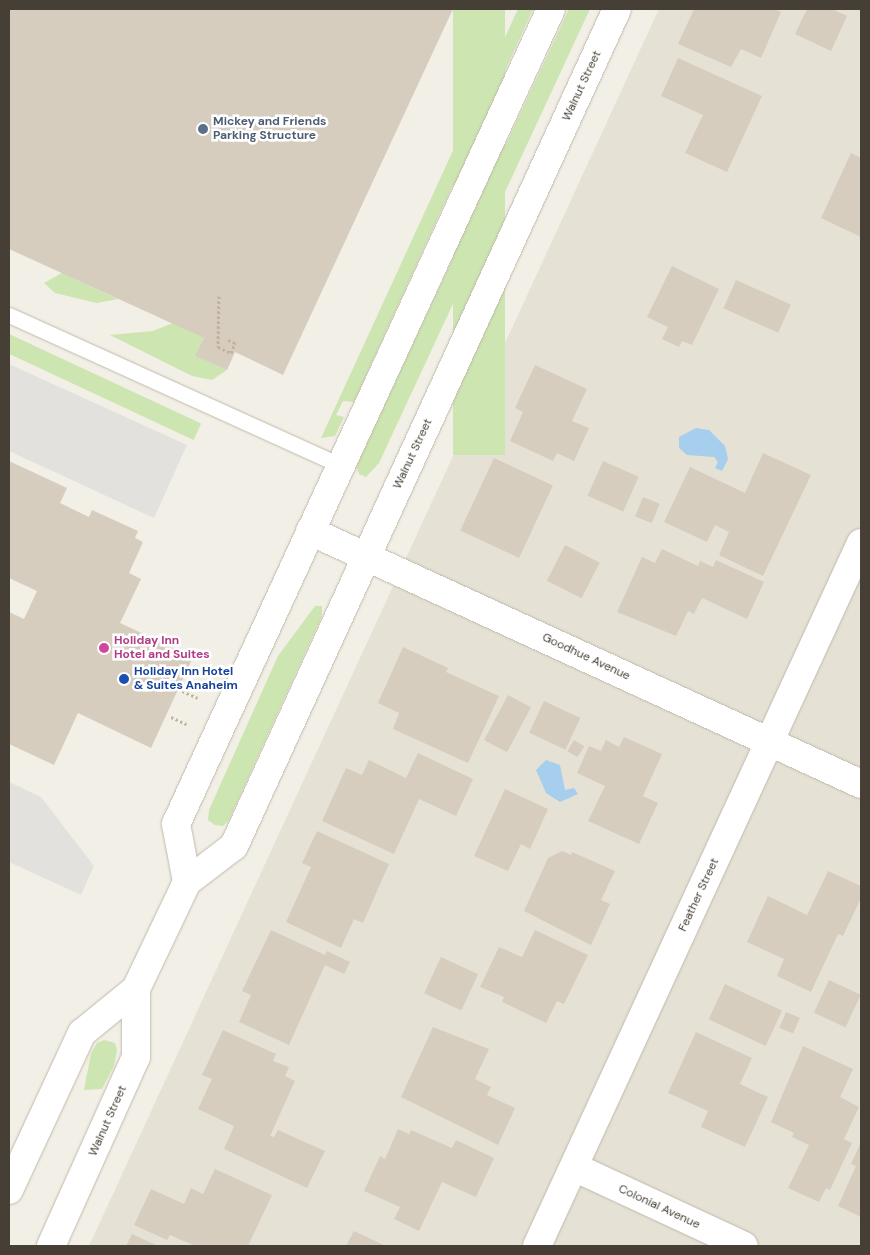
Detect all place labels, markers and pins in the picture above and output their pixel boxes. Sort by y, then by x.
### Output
place label: Mickey and Friends Parking Structure [213,115,326,143]
marker: Mickey and Friends Parking Structure [197,123,209,135]
place label: Holiday Inn Hotel and Suites [114,634,210,662]
marker: Holiday Inn Hotel and Suites [98,642,110,654]
place label: Holiday Inn Hotel & Suites Anaheim [134,665,238,693]
marker: Holiday Inn Hotel & Suites Anaheim [118,673,130,685]

